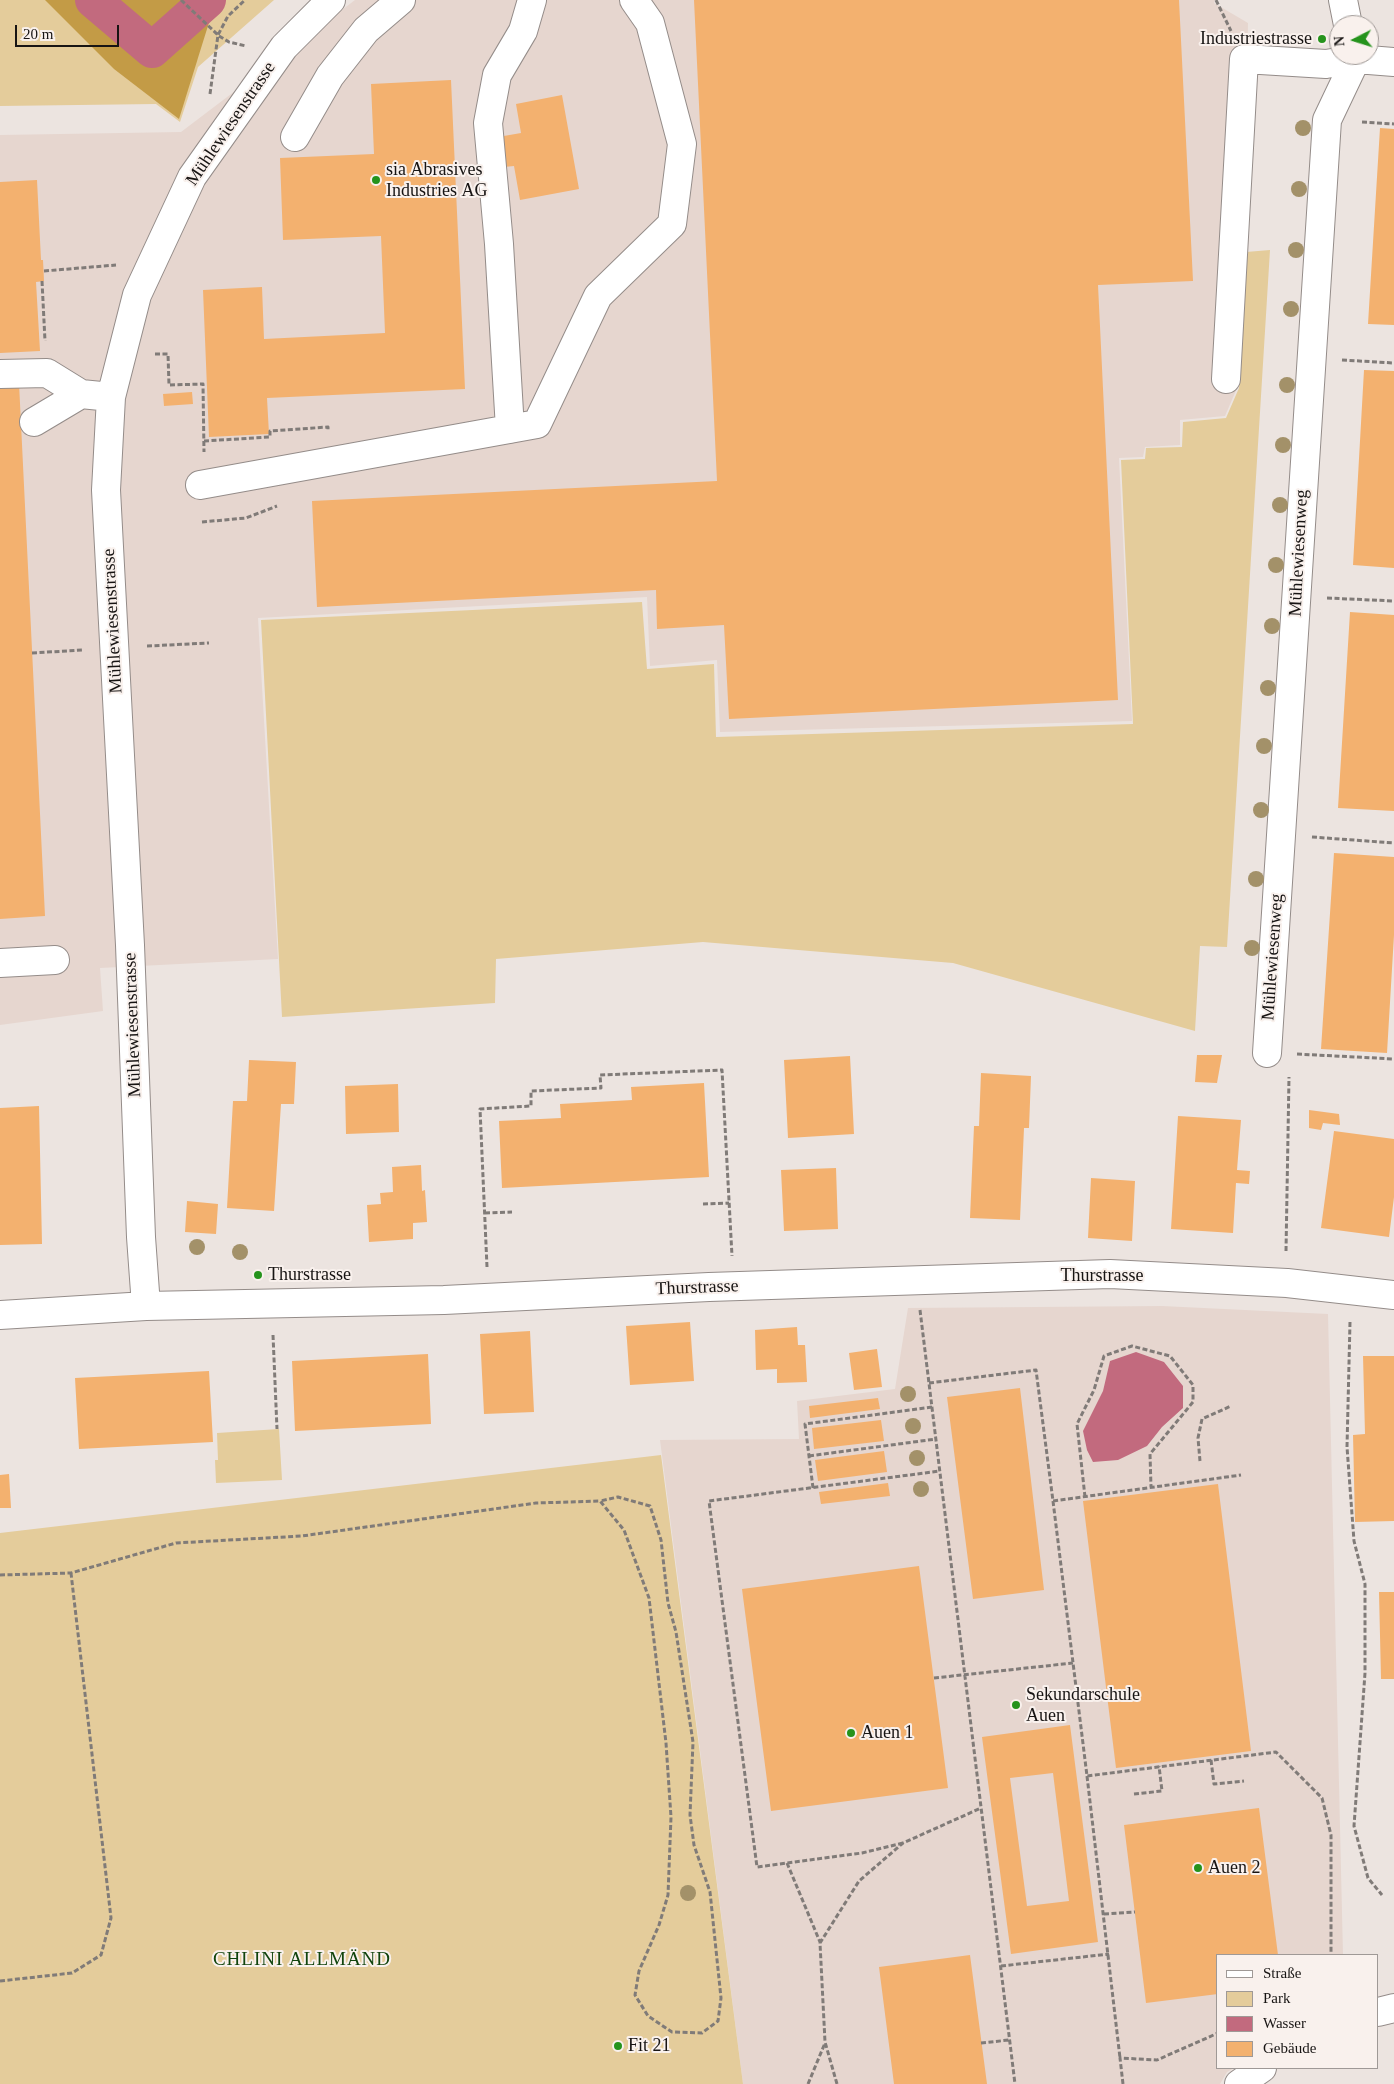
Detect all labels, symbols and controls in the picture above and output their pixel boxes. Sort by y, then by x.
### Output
scale bar [18,15,121,47]
north arrow [1329,15,1379,65]
text: 20 m [23,26,53,42]
place label: Industriestrasse [1200,28,1312,50]
marker: Industriestrasse [1316,33,1328,45]
text: N [1332,36,1347,47]
street label: Mühlewiesenstrasse [182,58,280,190]
place label: sia Abrasives Industries AG [386,159,487,202]
marker: sia Abrasives Industries AG [370,174,382,186]
street label: Mühlewiesenweg [1285,489,1313,617]
street label: Mühlewiesenstrasse [98,548,128,694]
street label: Mühlewiesenweg [1258,893,1288,1021]
street label: Mühlewiesenstrasse [120,952,146,1098]
place label: Thurstrasse [268,1264,351,1286]
street label: Thurstrasse [1061,1265,1143,1287]
marker: Thurstrasse [252,1269,264,1281]
street label: Thurstrasse [655,1276,739,1300]
place label: Sekundarschule Auen [1026,1684,1140,1726]
marker: Sekundarschule Auen [1010,1699,1022,1711]
place label: Auen 1 [861,1722,913,1744]
marker: Auen 1 [845,1727,857,1739]
place label: Auen 2 [1208,1857,1260,1879]
marker: Auen 2 [1192,1862,1204,1874]
district label: CHLINI ALLMÄND [211,1949,393,1971]
legend [1216,1954,1379,2069]
text: Straße [1263,1965,1301,1981]
text: Park [1263,1990,1291,2006]
text: Wasser [1263,2015,1306,2031]
place label: Fit 21 [628,2035,671,2057]
marker: Fit 21 [612,2040,624,2052]
text: Gebäude [1263,2040,1316,2056]

